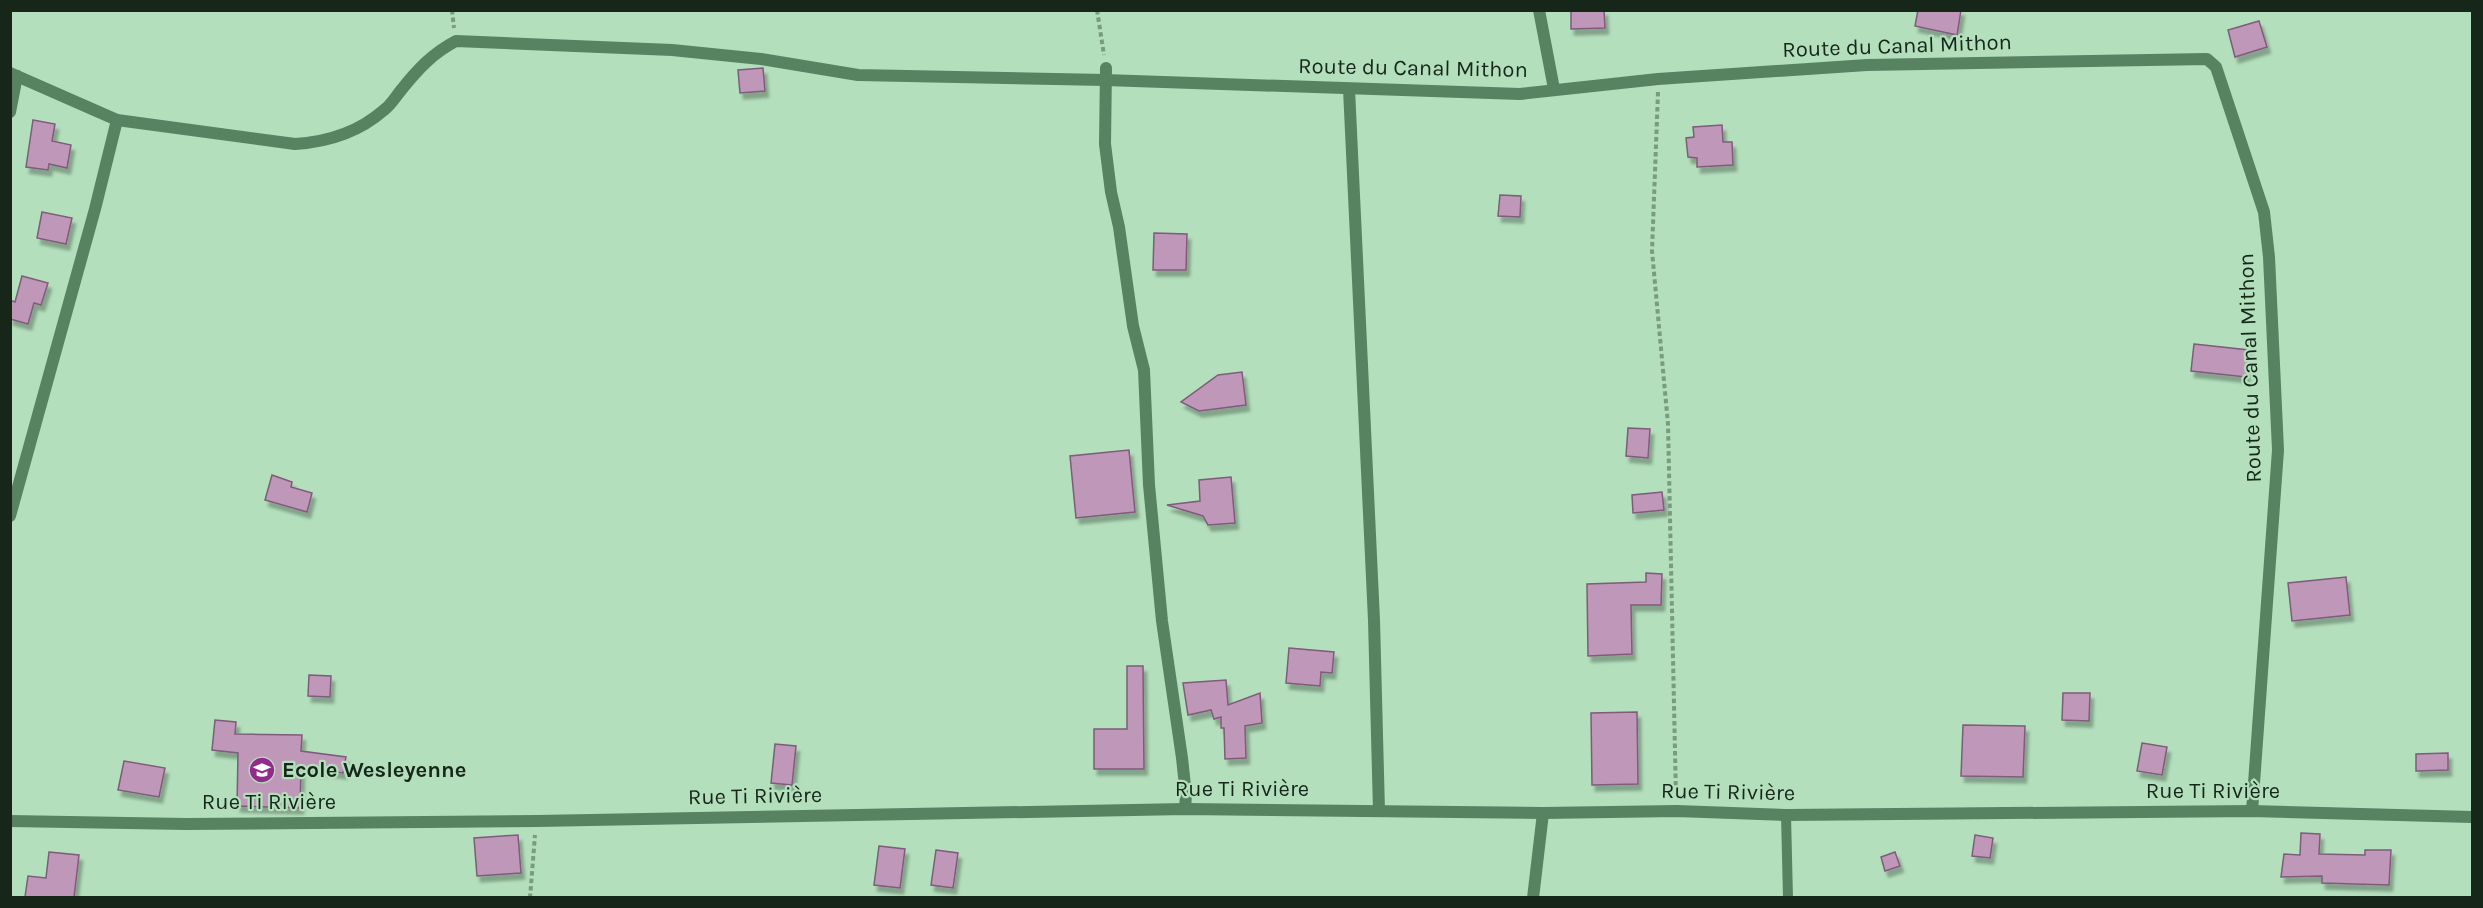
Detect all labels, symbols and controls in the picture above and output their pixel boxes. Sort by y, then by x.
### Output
street label: Route du Canal Mithon [1782,29,2012,63]
street label: Route du Canal Mithon [1298,53,1528,83]
street label: Route du Canal Mithon [2233,253,2267,483]
school or university icon: Ecole Wesleyenne [247,755,277,785]
place label: Ecole Wesleyenne [282,757,466,783]
street label: Rue Ti Rivière [1175,776,1309,802]
street label: Rue Ti Rivière [1661,778,1795,806]
street label: Rue Ti Rivière [2146,778,2280,804]
street label: Rue Ti Rivière [688,782,822,810]
street label: Rue Ti Rivière [202,789,336,815]

